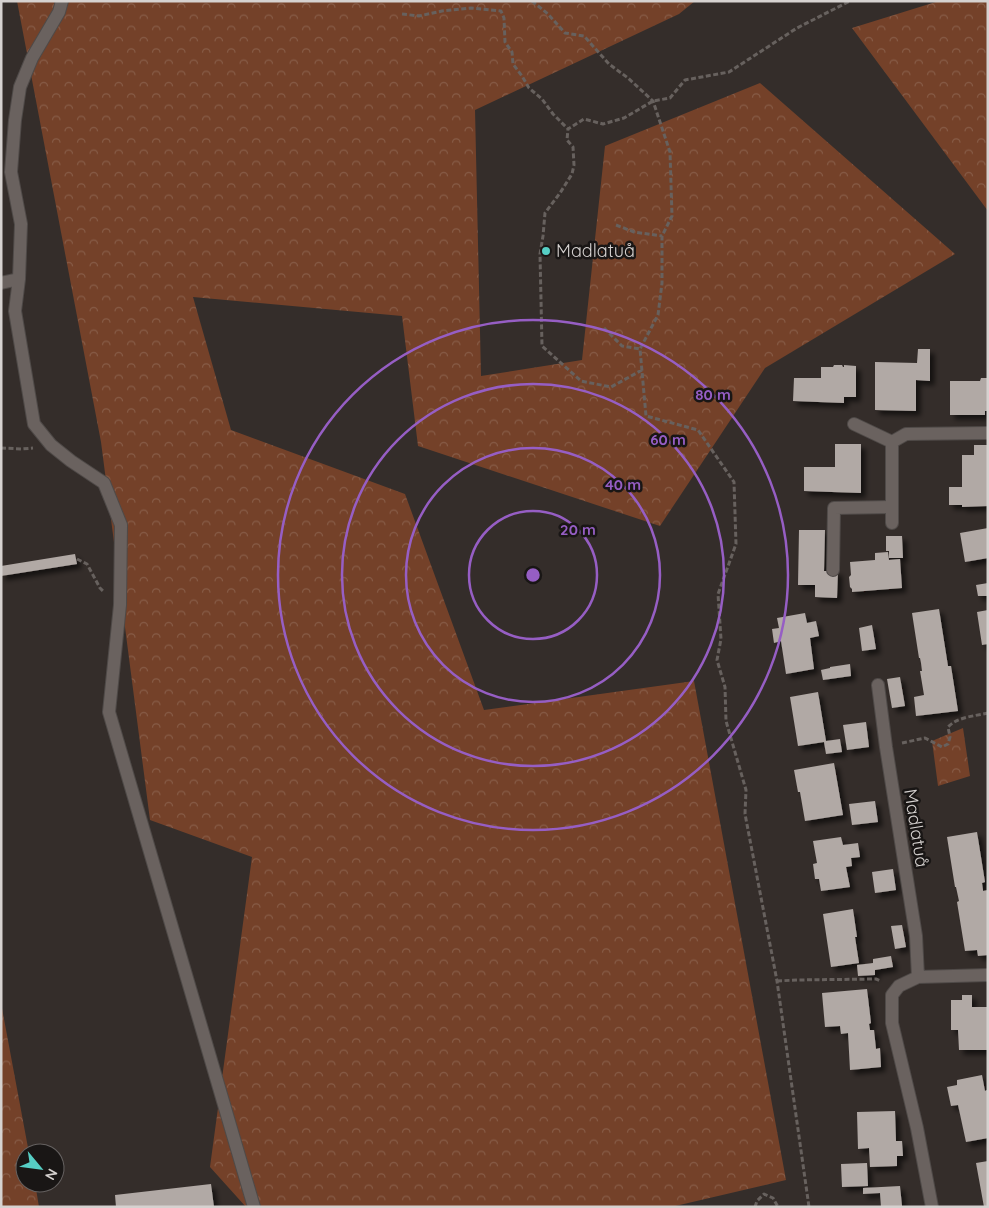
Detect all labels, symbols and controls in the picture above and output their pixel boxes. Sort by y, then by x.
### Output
place label: Madlatuå [556,239,635,262]
marker: Madlatuå [540,245,552,257]
text: 80 m [695,385,731,404]
text: 60 m [650,430,686,449]
text: 40 m [605,475,641,494]
text: 20 m [560,520,596,539]
centre of rings [524,566,542,584]
street label: Madlatuå [899,787,934,869]
north arrow [15,1143,65,1193]
text: N [41,1165,62,1183]

